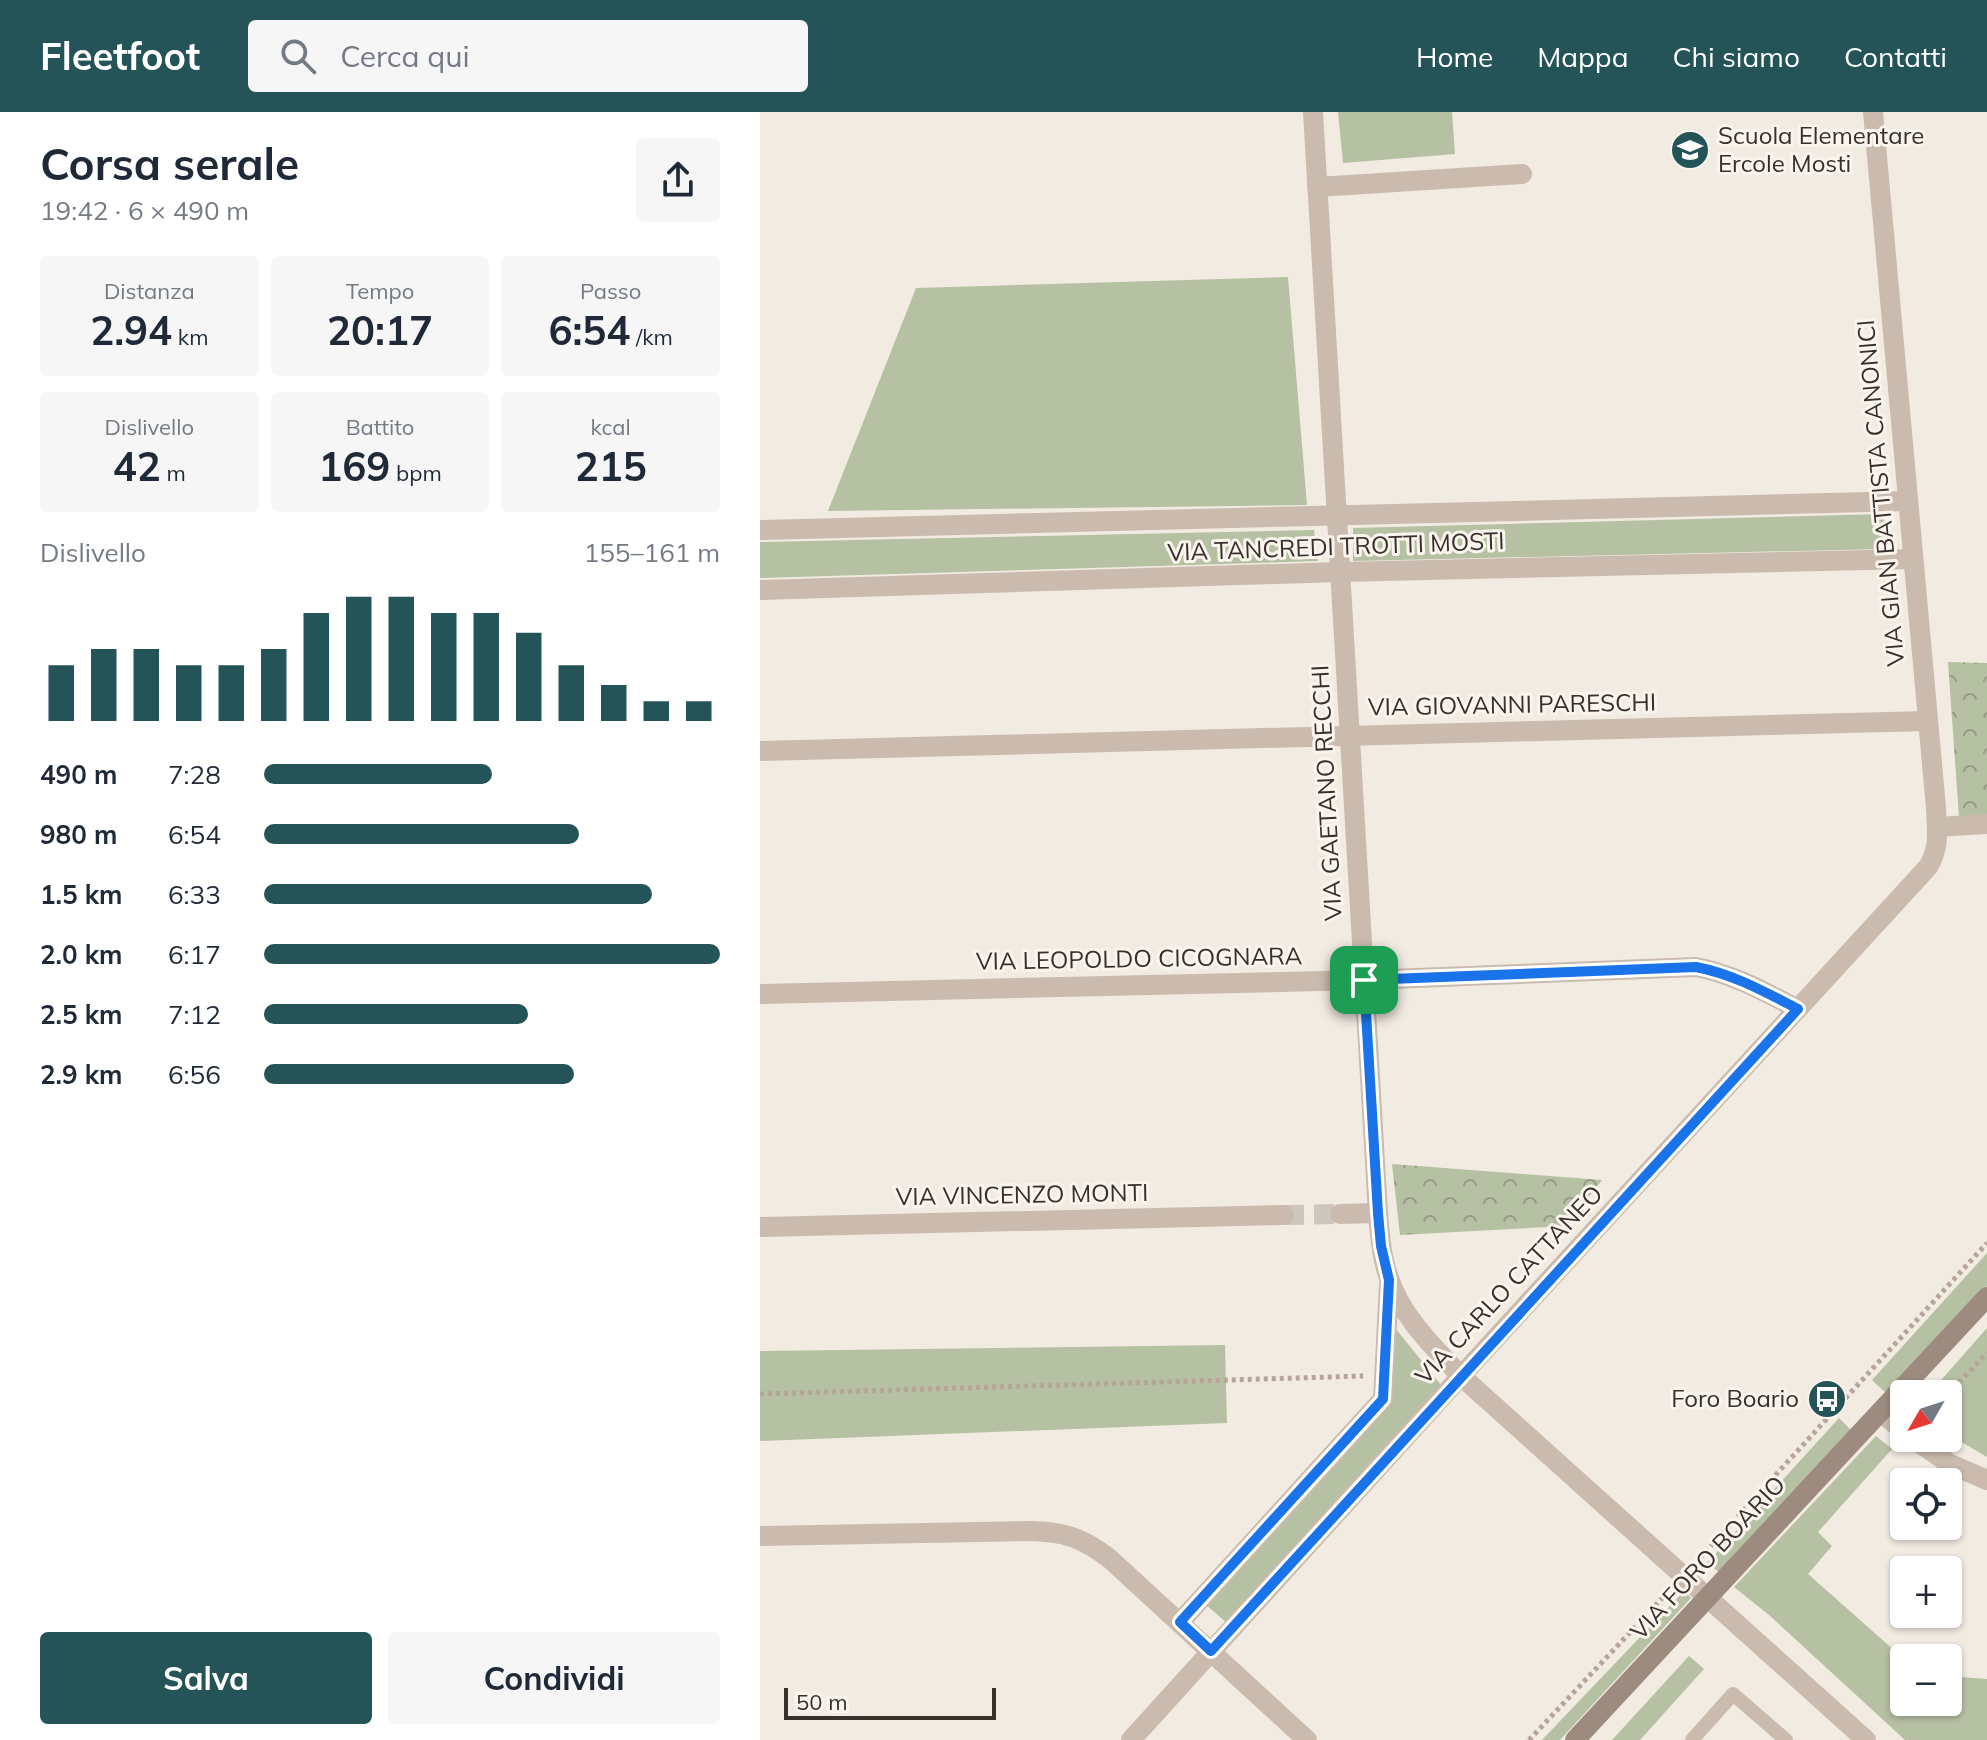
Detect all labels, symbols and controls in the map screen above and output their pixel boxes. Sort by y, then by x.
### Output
search box [248,20,808,92]
text: Fleetfoot [40,32,200,80]
icon: search [276,34,320,78]
text: Cerca qui [340,37,470,75]
text: Home [1416,39,1493,74]
text: Mappa [1537,39,1628,74]
text: Chi siamo [1672,39,1800,74]
text: Contatti [1844,39,1947,74]
place label: Scuola Elementare Ercole Mosti [1718,120,1924,178]
school or university icon: Scuola Elementare Ercole Mosti [1669,129,1711,171]
text: Corsa serale [40,136,299,191]
button: share [636,138,720,222]
text: 19:42 · 6 × 490 m [40,194,249,227]
text: Distanza [104,277,195,305]
text: Tempo [346,277,414,305]
text: Passo [580,277,641,305]
text: 2.94 [90,305,172,355]
text: 20:17 [327,305,433,355]
text: 6:54 [548,305,630,355]
street label: VIA GIAN BATTISTA CANONICI [1850,318,1910,668]
text: km [172,323,208,351]
text: /km [630,323,673,351]
text: Dislivello [105,413,194,441]
text: Battito [346,413,414,441]
text: kcal [591,413,631,441]
text: 42 [113,441,161,491]
text: 169 [318,441,390,491]
text: 215 [575,441,647,491]
text: m [161,459,186,487]
text: bpm [390,459,442,487]
street label: VIA TANCREDI TROTTI MOSTI [1167,525,1505,567]
text: Dislivello [40,536,146,569]
text: 155–161 m [584,536,720,569]
street label: VIA GAETANO RECCHI [1304,664,1348,922]
street label: VIA GIOVANNI PARESCHI [1368,686,1656,722]
text: 490 m [40,758,117,791]
text: 7:28 [168,758,221,791]
text: 980 m [40,818,117,851]
text: 6:54 [168,818,221,851]
text: 1.5 km [40,878,123,911]
text: 6:33 [168,878,221,911]
text: 2.0 km [40,938,123,971]
text: 6:17 [168,938,221,971]
street label: VIA LEOPOLDO CICOGNARA [976,940,1303,976]
pin [1330,946,1398,1014]
icon: arrive [1342,958,1386,1002]
text: 2.5 km [40,998,123,1031]
text: 7:12 [168,998,221,1031]
text: 2.9 km [40,1058,123,1091]
text: 6:56 [168,1058,221,1091]
street label: VIA VINCENZO MONTI [895,1177,1149,1211]
street label: VIA CARLO CATTANEO [1408,1178,1608,1390]
bus stop icon: Foro Boario [1806,1378,1848,1420]
north arrow [1890,1380,1962,1452]
map controls [1890,1380,1962,1716]
place label: Foro Boario [1671,1383,1799,1413]
button: locate [1890,1468,1962,1540]
street label: VIA FORO BOARIO [1624,1469,1791,1646]
button: + [1890,1556,1962,1628]
button: Salva [40,1632,372,1724]
button: Condividi [388,1632,720,1724]
button: − [1890,1644,1962,1716]
scale bar [784,1684,996,1720]
text: 50 m [796,1688,847,1716]

